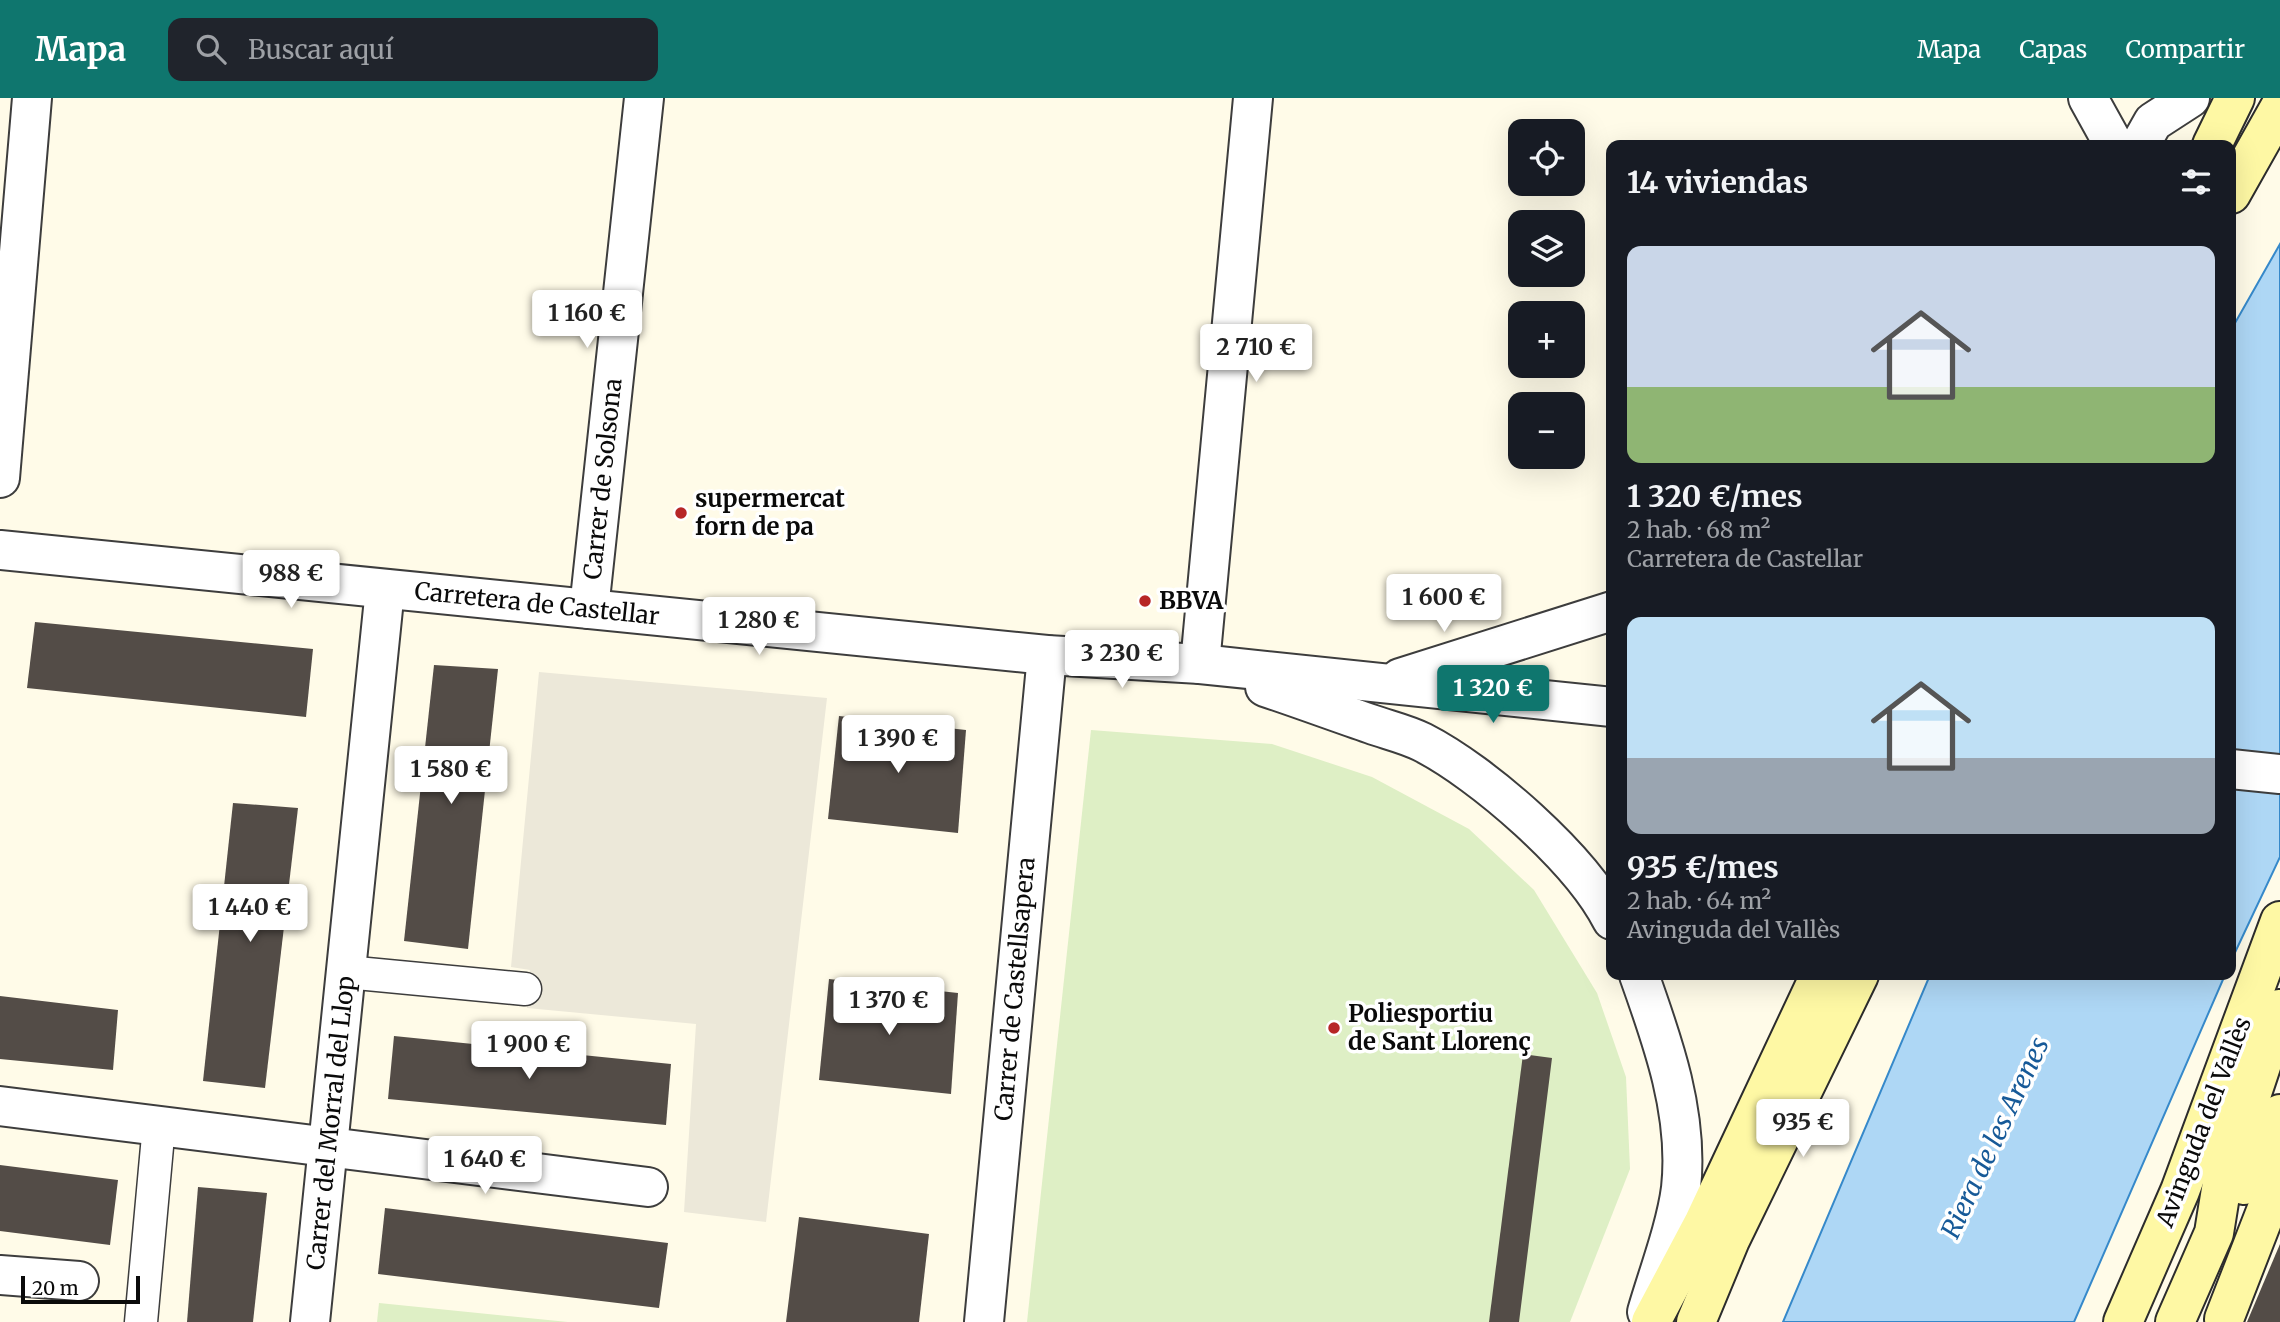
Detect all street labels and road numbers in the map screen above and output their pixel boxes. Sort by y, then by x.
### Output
street label: Carrer de Solsona [577,377,628,581]
street label: Carretera de Castellar [413,575,661,632]
street label: Carrer de Castellsapera [988,856,1041,1122]
street label: Carrer del Morral del Llop [300,974,361,1272]
street label: Avinguda del Vallès [2149,1012,2258,1232]

